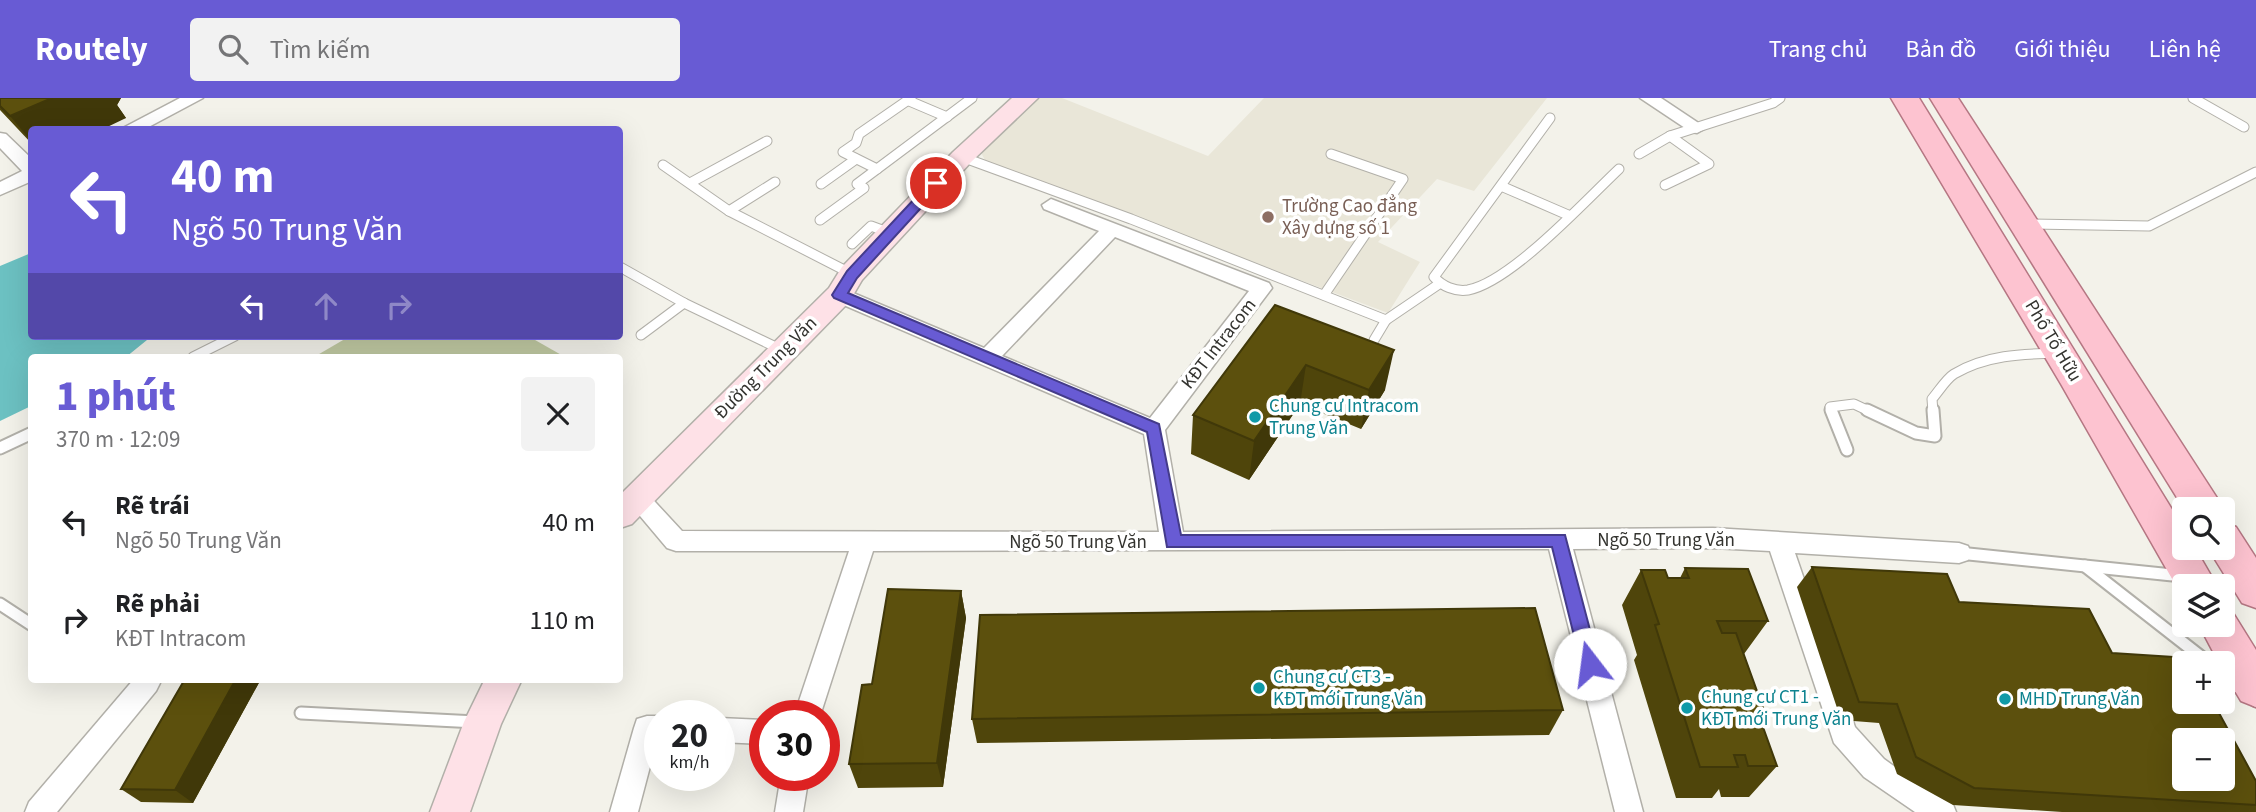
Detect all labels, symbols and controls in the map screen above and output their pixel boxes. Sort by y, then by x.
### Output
search box [190,18,680,81]
text: Routely [35,26,148,73]
icon: search [214,30,252,68]
text: Tìm kiếm [270,31,371,68]
text: Trang chủ [1769,32,1868,67]
text: Bản đồ [1906,32,1976,67]
text: Giới thiệu [2014,32,2111,67]
text: Liên hệ [2149,32,2221,67]
text: 40 m [171,142,275,212]
pin [906,153,966,213]
icon: left [56,154,147,245]
icon: arrive [917,164,955,202]
place label: Trường Cao đẳng Xây dựng số 1 [1282,193,1417,242]
text: Ngõ 50 Trung Văn [171,207,403,253]
marker: Trường Cao đẳng Xây dựng số 1 [1260,209,1276,225]
icon: left [234,287,272,325]
icon: ahead [307,287,345,325]
icon: right [380,287,418,325]
street label: KĐT Intracom [1175,293,1263,395]
street label: Phố Tố Hữu [2018,295,2088,387]
street label: Đường Trung Văn [708,310,824,426]
text: 1 phút [56,367,176,427]
button: close [521,377,595,451]
place label: Chung cư Intracom Trung Văn [1269,393,1419,442]
marker: Chung cư Intracom Trung Văn [1247,409,1263,425]
text: 370 m · 12:09 [56,423,180,456]
text: Rẽ trái [115,487,190,524]
map controls [2172,497,2235,791]
button: search [2172,497,2235,560]
icon: left [56,503,94,541]
text: 40 m [542,504,595,541]
text: Ngõ 50 Trung Văn [115,524,282,557]
street label: Ngõ 50 Trung Văn [1597,527,1735,554]
street label: Ngõ 50 Trung Văn [1009,529,1147,556]
button: layers [2172,574,2235,637]
text: Rẽ phải [115,585,200,622]
icon: right [56,601,94,639]
text: 110 m [529,602,595,639]
text: KĐT Intracom [115,622,246,655]
position arrow [1553,627,1627,701]
button: + [2172,651,2235,714]
place label: Chung cư CT3 - KĐT mới Trung Văn [1273,664,1423,713]
marker: Chung cư CT3 - KĐT mới Trung Văn [1251,680,1267,696]
place label: Chung cư CT1 - KĐT mới Trung Văn [1701,684,1851,733]
place label: MHD Trung Văn [2019,686,2140,713]
marker: MHD Trung Văn [1997,691,2013,707]
speed limit sign: 30 [749,700,840,791]
marker: Chung cư CT1 - KĐT mới Trung Văn [1679,700,1695,716]
text: 20 [671,711,708,761]
button: − [2172,728,2235,791]
text: km/h [670,750,709,775]

